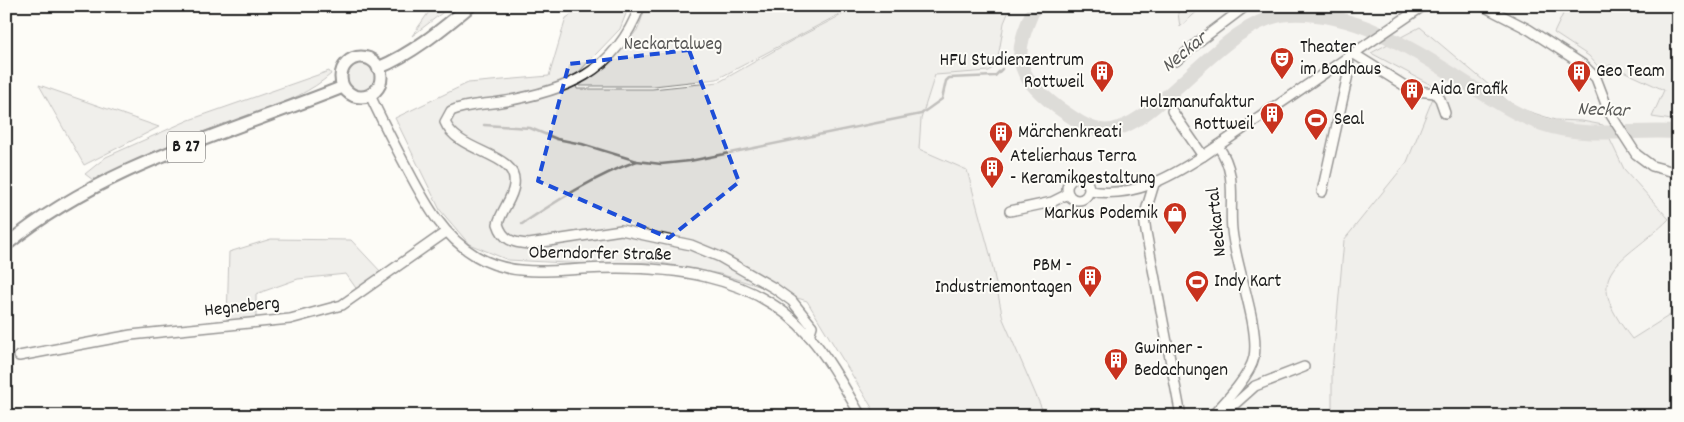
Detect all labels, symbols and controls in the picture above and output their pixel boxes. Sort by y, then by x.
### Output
water label: Neckar [1156,24,1216,80]
park label: Neckartalweg [624,32,722,59]
place label: Theater im Badhaus [1300,35,1382,84]
theatre icon: Theater im Badhaus [1269,46,1295,80]
place label: HFU Studienzentrum Rottweil [940,48,1084,97]
building icon: HFU Studienzentrum Rottweil [1089,59,1115,93]
building icon: Geo Team [1566,59,1592,93]
place label: Geo Team [1596,59,1665,86]
building icon: Aida Grafik [1399,77,1425,111]
place label: Aida Grafik [1430,77,1508,104]
place label: Holzmanufaktur Rottweil [1140,90,1254,139]
water label: Neckar [1577,96,1632,126]
building icon: Holzmanufaktur Rottweil [1259,101,1285,135]
sports icon: Seal [1303,107,1329,141]
place label: Seal [1334,107,1365,134]
building icon: Märchenkreati [988,120,1014,154]
place label: Märchenkreati [1018,120,1122,147]
road number: B 27 [167,132,205,162]
place label: Atelierhaus Terra - Keramikgestaltung [1010,144,1156,193]
building icon: Atelierhaus Terra - Keramikgestaltung [979,155,1005,189]
street label: Neckartal [1201,186,1235,258]
place label: Markus Podemik [1044,201,1158,228]
shop icon: Markus Podemik [1162,201,1188,235]
street label: Oberndorfer Straße [528,240,672,270]
place label: PBM - Industriemontagen [935,253,1072,302]
building icon: PBM - Industriemontagen [1077,264,1103,298]
sports icon: Indy Kart [1184,269,1210,303]
place label: Indy Kart [1214,269,1281,296]
street label: Hegneberg [203,291,281,325]
place label: Gwinner - Bedachungen [1134,336,1228,385]
building icon: Gwinner - Bedachungen [1103,347,1129,381]

